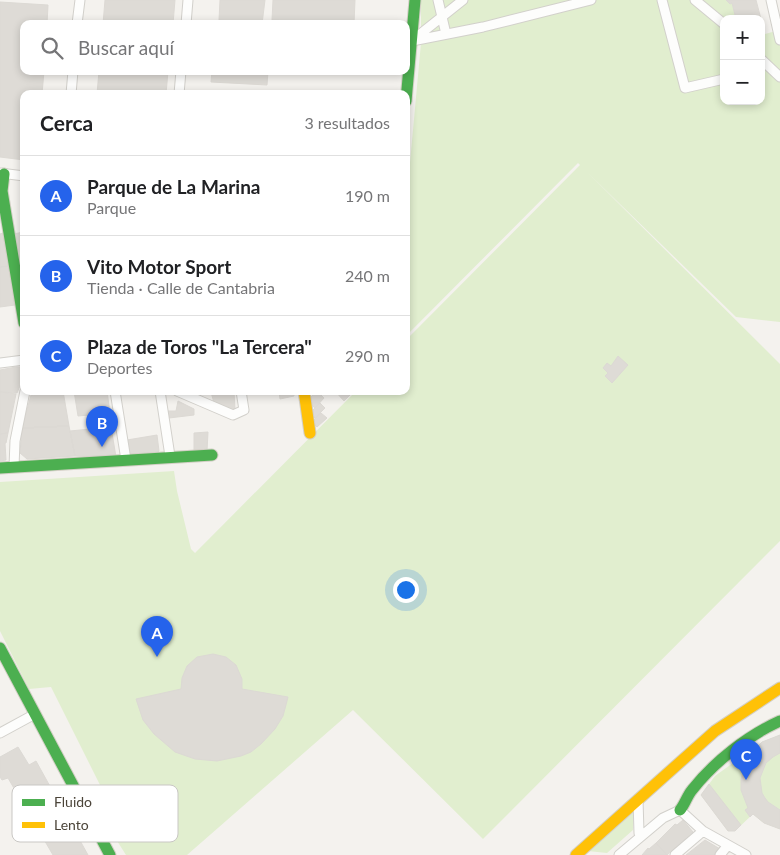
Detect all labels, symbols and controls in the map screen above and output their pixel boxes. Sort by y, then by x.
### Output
map controls [720,15,765,105]
button: + [720,15,765,60]
search box [20,20,410,75]
icon: search [38,34,66,62]
text: Buscar aquí [78,36,174,59]
button: − [720,60,765,105]
text: Cerca [40,110,93,135]
text: 3 resultados [304,113,390,132]
text: Parque de La Marina [87,175,261,198]
text: A [50,186,62,205]
text: 190 m [345,186,390,205]
text: Parque [87,198,136,217]
text: Vito Motor Sport [87,255,231,278]
text: B [51,266,61,285]
text: 240 m [345,266,390,285]
text: Tienda · Calle de Cantabria [87,278,275,297]
text: Plaza de Toros "La Tercera" [87,335,312,358]
text: C [51,346,61,365]
text: 290 m [345,346,390,365]
text: Deportes [87,358,152,377]
pin: B [86,406,118,447]
your location [393,577,419,603]
pin: A [141,616,173,657]
pin: C [730,739,762,780]
legend [12,785,178,842]
text: Fluido [54,793,92,810]
text: Lento [54,816,89,833]

